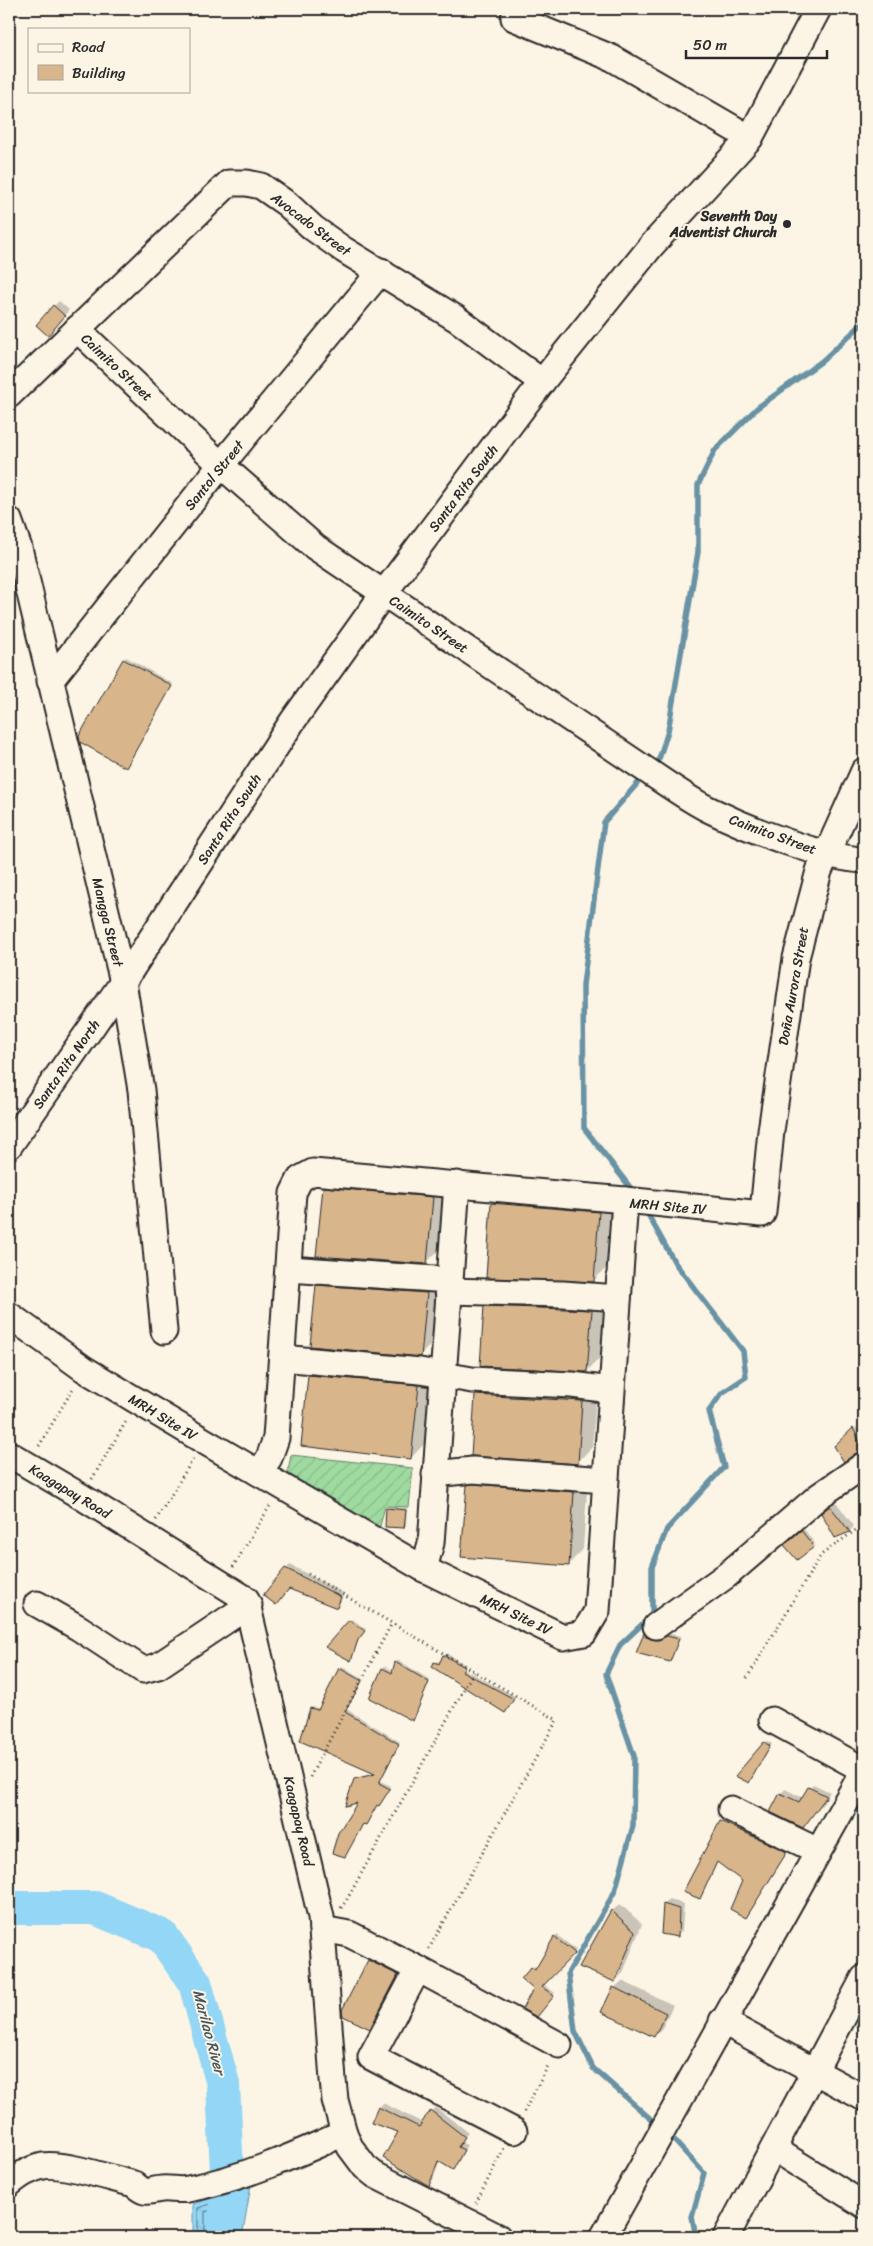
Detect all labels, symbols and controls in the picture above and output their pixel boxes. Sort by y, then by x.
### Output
legend [28,28,190,92]
scale bar [686,28,827,60]
text: 50 m [693,32,728,58]
text: Road [72,34,105,60]
text: Building [72,60,126,86]
street label: Avocado Street [264,185,357,264]
place label: Seventh Day Adventist Church [669,204,778,245]
marker: Seventh Day Adventist Church [781,218,793,230]
street label: Caimito Street [75,327,159,408]
street label: Santol Street [178,434,252,516]
street label: Santa Rita South [422,439,505,538]
street label: Caimito Street [384,589,474,660]
street label: Santa Rita South [191,769,268,870]
street label: Caimito Street [726,807,820,862]
street label: Mangga Street [84,875,131,971]
street label: Doña Aurora Street [771,925,816,1047]
street label: Santa Rita North [26,1014,107,1114]
street label: MRH Site IV [629,1191,708,1222]
street label: MRH Site IV [123,1387,203,1448]
street label: Kaagapay Road [24,1457,117,1527]
street label: MRH Site IV [476,1586,556,1643]
street label: Kaagapay Road [276,1774,321,1870]
water label: Marilao River [185,1987,234,2080]

